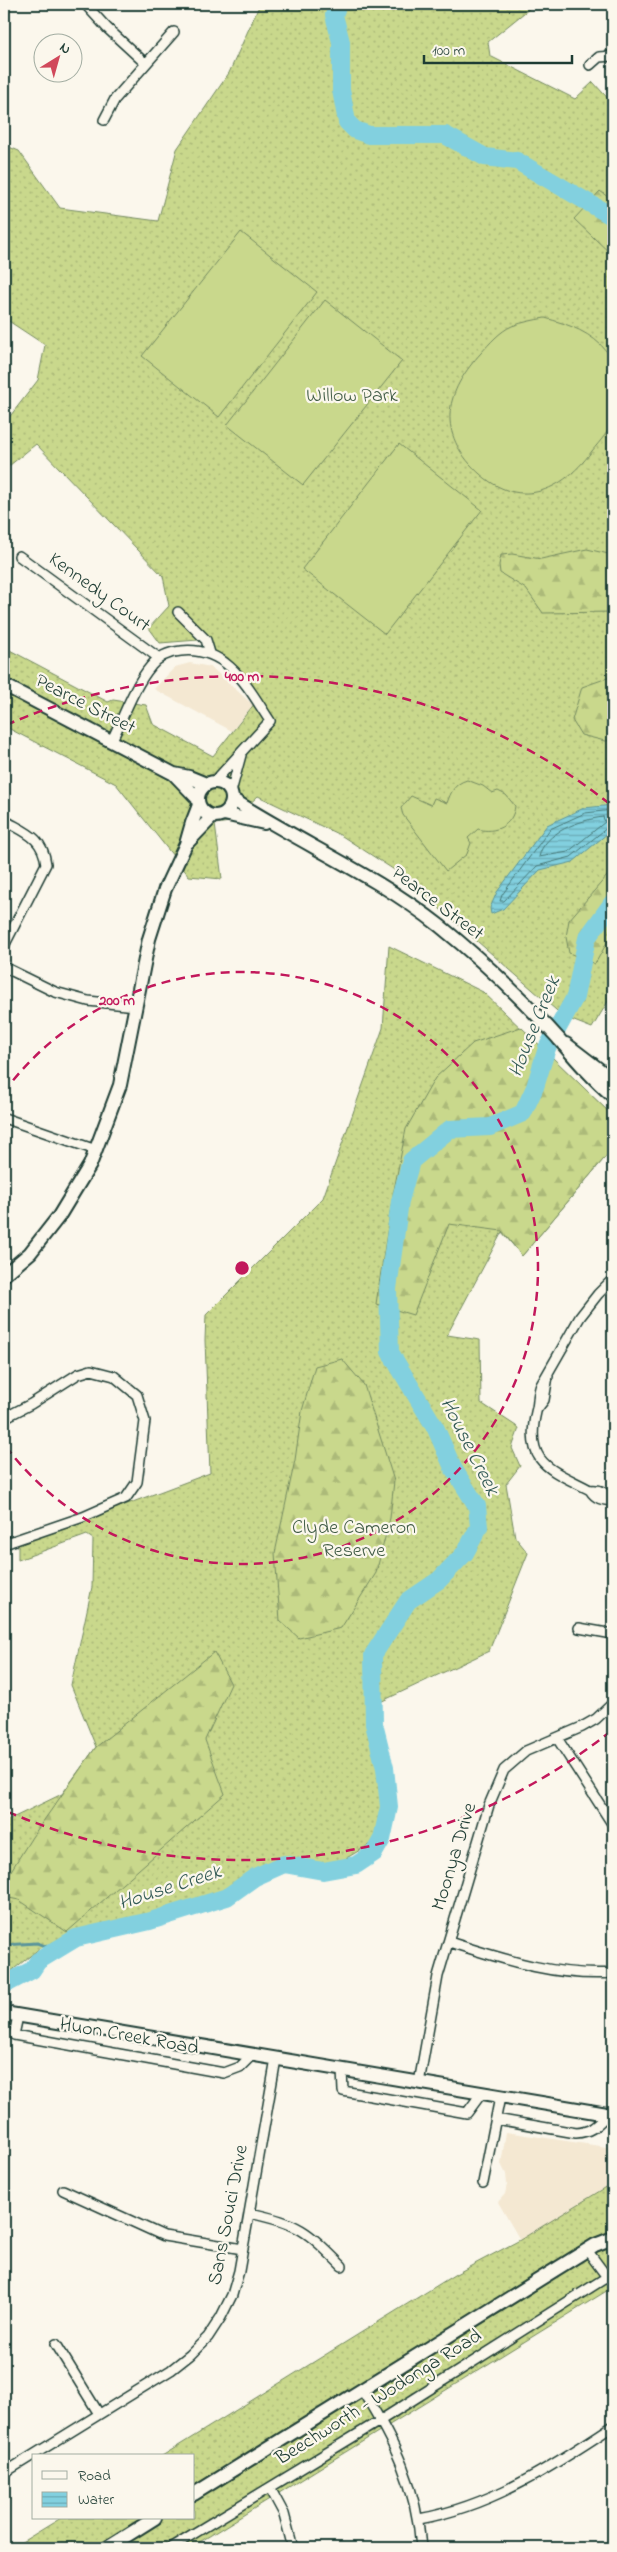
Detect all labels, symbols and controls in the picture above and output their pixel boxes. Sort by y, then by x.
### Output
north arrow [32,32,82,82]
scale bar [424,32,572,64]
text: N [55,38,75,60]
text: 100 m [432,40,465,62]
park label: Willow Park [306,382,398,411]
street label: Kennedy Court [42,546,156,640]
text: 400 m [224,666,260,688]
street label: Pearce Street [30,667,141,743]
street label: Pearce Street [385,859,490,949]
water label: House Creek [501,971,569,1082]
text: 200 m [98,990,135,1012]
centre of rings [233,1259,251,1277]
water label: House Creek [431,1393,507,1502]
park label: Clyde Cameron Reserve [292,1514,416,1566]
street label: Moonya Drive [425,1799,485,1915]
water label: House Creek [115,1857,226,1919]
street label: Huon Creek Road [57,2011,201,2063]
street label: Sans Souci Drive [201,2142,257,2288]
street label: Beechworth - Wodonga Road [269,2322,488,2475]
legend [32,2454,195,2520]
text: Road [78,2465,111,2487]
text: Water [78,2489,114,2511]

